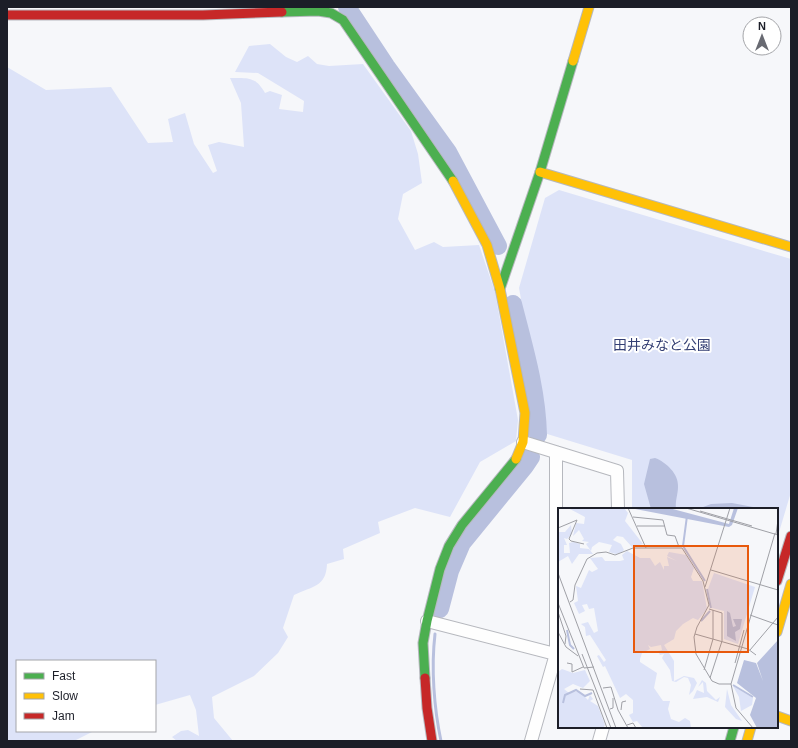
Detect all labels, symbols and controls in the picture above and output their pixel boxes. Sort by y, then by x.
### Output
north arrow [742,16,782,56]
text: N [758,20,766,32]
park label: 田井みなと公園 [613,337,711,353]
inset map [558,508,778,728]
legend [16,660,156,732]
text: Fast [52,669,76,683]
text: Slow [52,689,78,703]
text: Jam [52,709,75,723]

